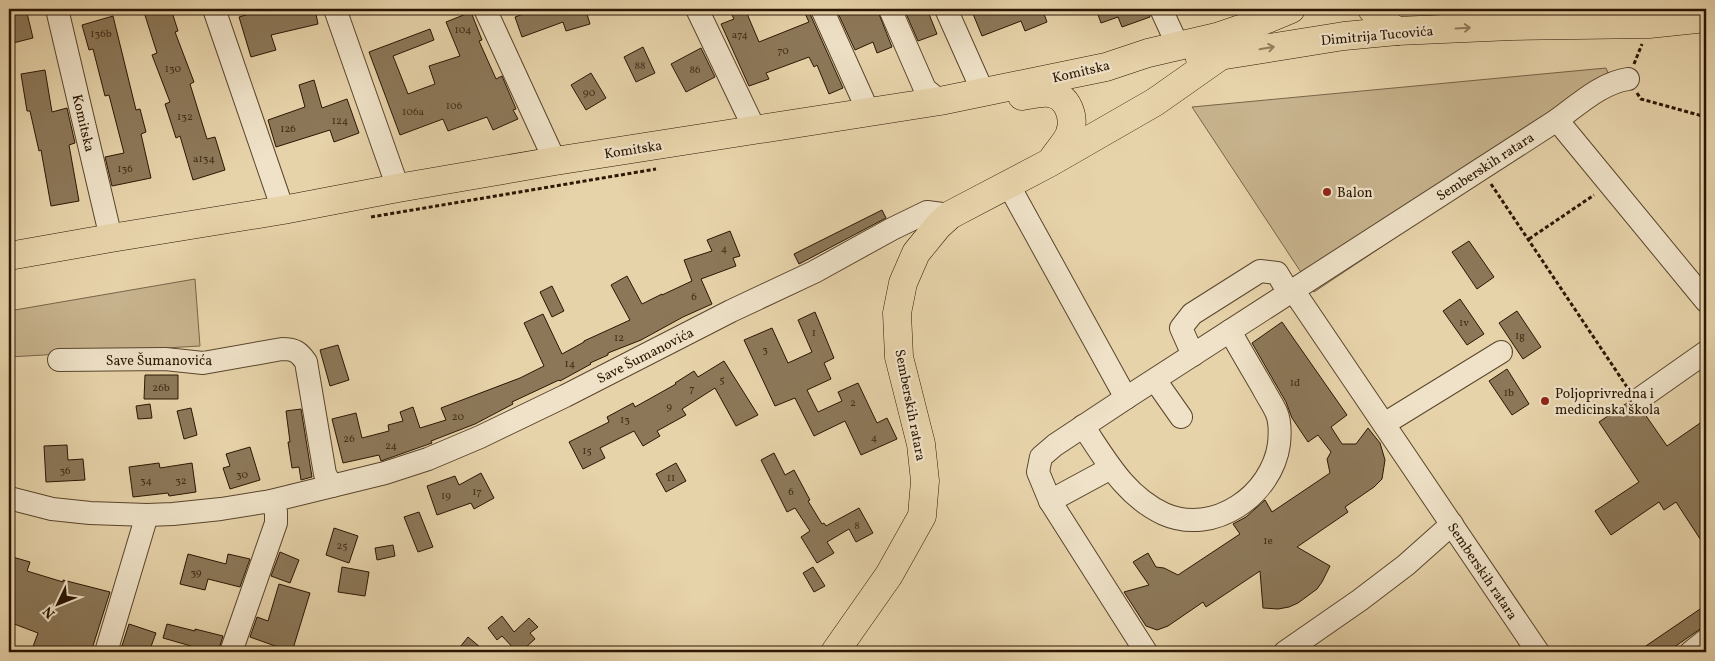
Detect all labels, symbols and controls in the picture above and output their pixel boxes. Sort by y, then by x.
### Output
street label: Dimitrija Tucovića [1320,22,1434,51]
house number: 104 [454,23,472,38]
one-way arrow [1455,23,1471,32]
house number: 136b [90,27,112,42]
house number: a74 [732,28,749,43]
one-way arrow [1258,43,1274,53]
house number: 70 [777,44,789,59]
street label: Komitska [1051,57,1112,88]
house number: 88 [634,59,646,74]
house number: 130 [165,62,182,77]
house number: 86 [689,63,701,78]
house number: 90 [583,86,596,101]
street label: Komitska [67,93,98,154]
house number: 106 [446,99,463,114]
house number: 106a [402,105,425,120]
house number: 132 [177,110,193,125]
house number: 124 [332,114,349,129]
house number: 126 [280,122,296,137]
street label: Semberskih ratara [1433,128,1539,206]
street label: Komitska [603,137,664,164]
house number: a134 [193,152,215,167]
house number: 136 [117,162,133,177]
place label: Balon [1337,184,1373,203]
marker: Balon [1321,186,1333,198]
house number: 4 [721,242,728,257]
house number: 6 [691,290,697,305]
house number: 1v [1459,316,1469,331]
street label: Save Šumanovića [594,324,697,389]
house number: 1 [812,326,816,341]
house number: 1g [1515,329,1525,344]
house number: 12 [614,331,624,346]
house number: 3 [762,343,768,358]
street label: Semberskih ratara [889,348,930,463]
street label: Save Šumanovića [106,352,212,371]
house number: 14 [565,357,576,372]
house number: 5 [719,373,725,388]
house number: 1đ [1290,376,1300,391]
house number: 26b [152,381,170,396]
house number: 7 [689,382,695,397]
place label: Poljoprivredna i medicinska škola [1555,385,1660,420]
house number: 1b [1504,386,1514,401]
marker: Poljoprivredna i medicinska škola [1539,395,1551,407]
house number: 2 [850,396,856,411]
house number: 9 [666,400,672,415]
house number: 20 [452,410,465,425]
house number: 13 [620,413,630,428]
house number: 4 [871,431,878,446]
house number: 26 [343,432,355,447]
house number: 24 [385,439,397,454]
house number: 15 [582,444,592,459]
house number: 36 [59,464,71,479]
house number: 30 [236,468,248,483]
house number: 11 [667,471,675,486]
house number: 34 [140,474,153,489]
house number: 32 [175,474,187,489]
house number: 17 [472,485,482,500]
house number: 6 [788,485,794,500]
house number: 19 [441,489,451,504]
house number: 8 [854,519,860,534]
street label: Semberskih ratara [1442,520,1521,624]
house number: 1e [1263,534,1273,549]
house number: 25 [336,539,348,554]
house number: 39 [190,566,202,581]
north arrow [32,578,82,628]
text: N [39,602,60,622]

